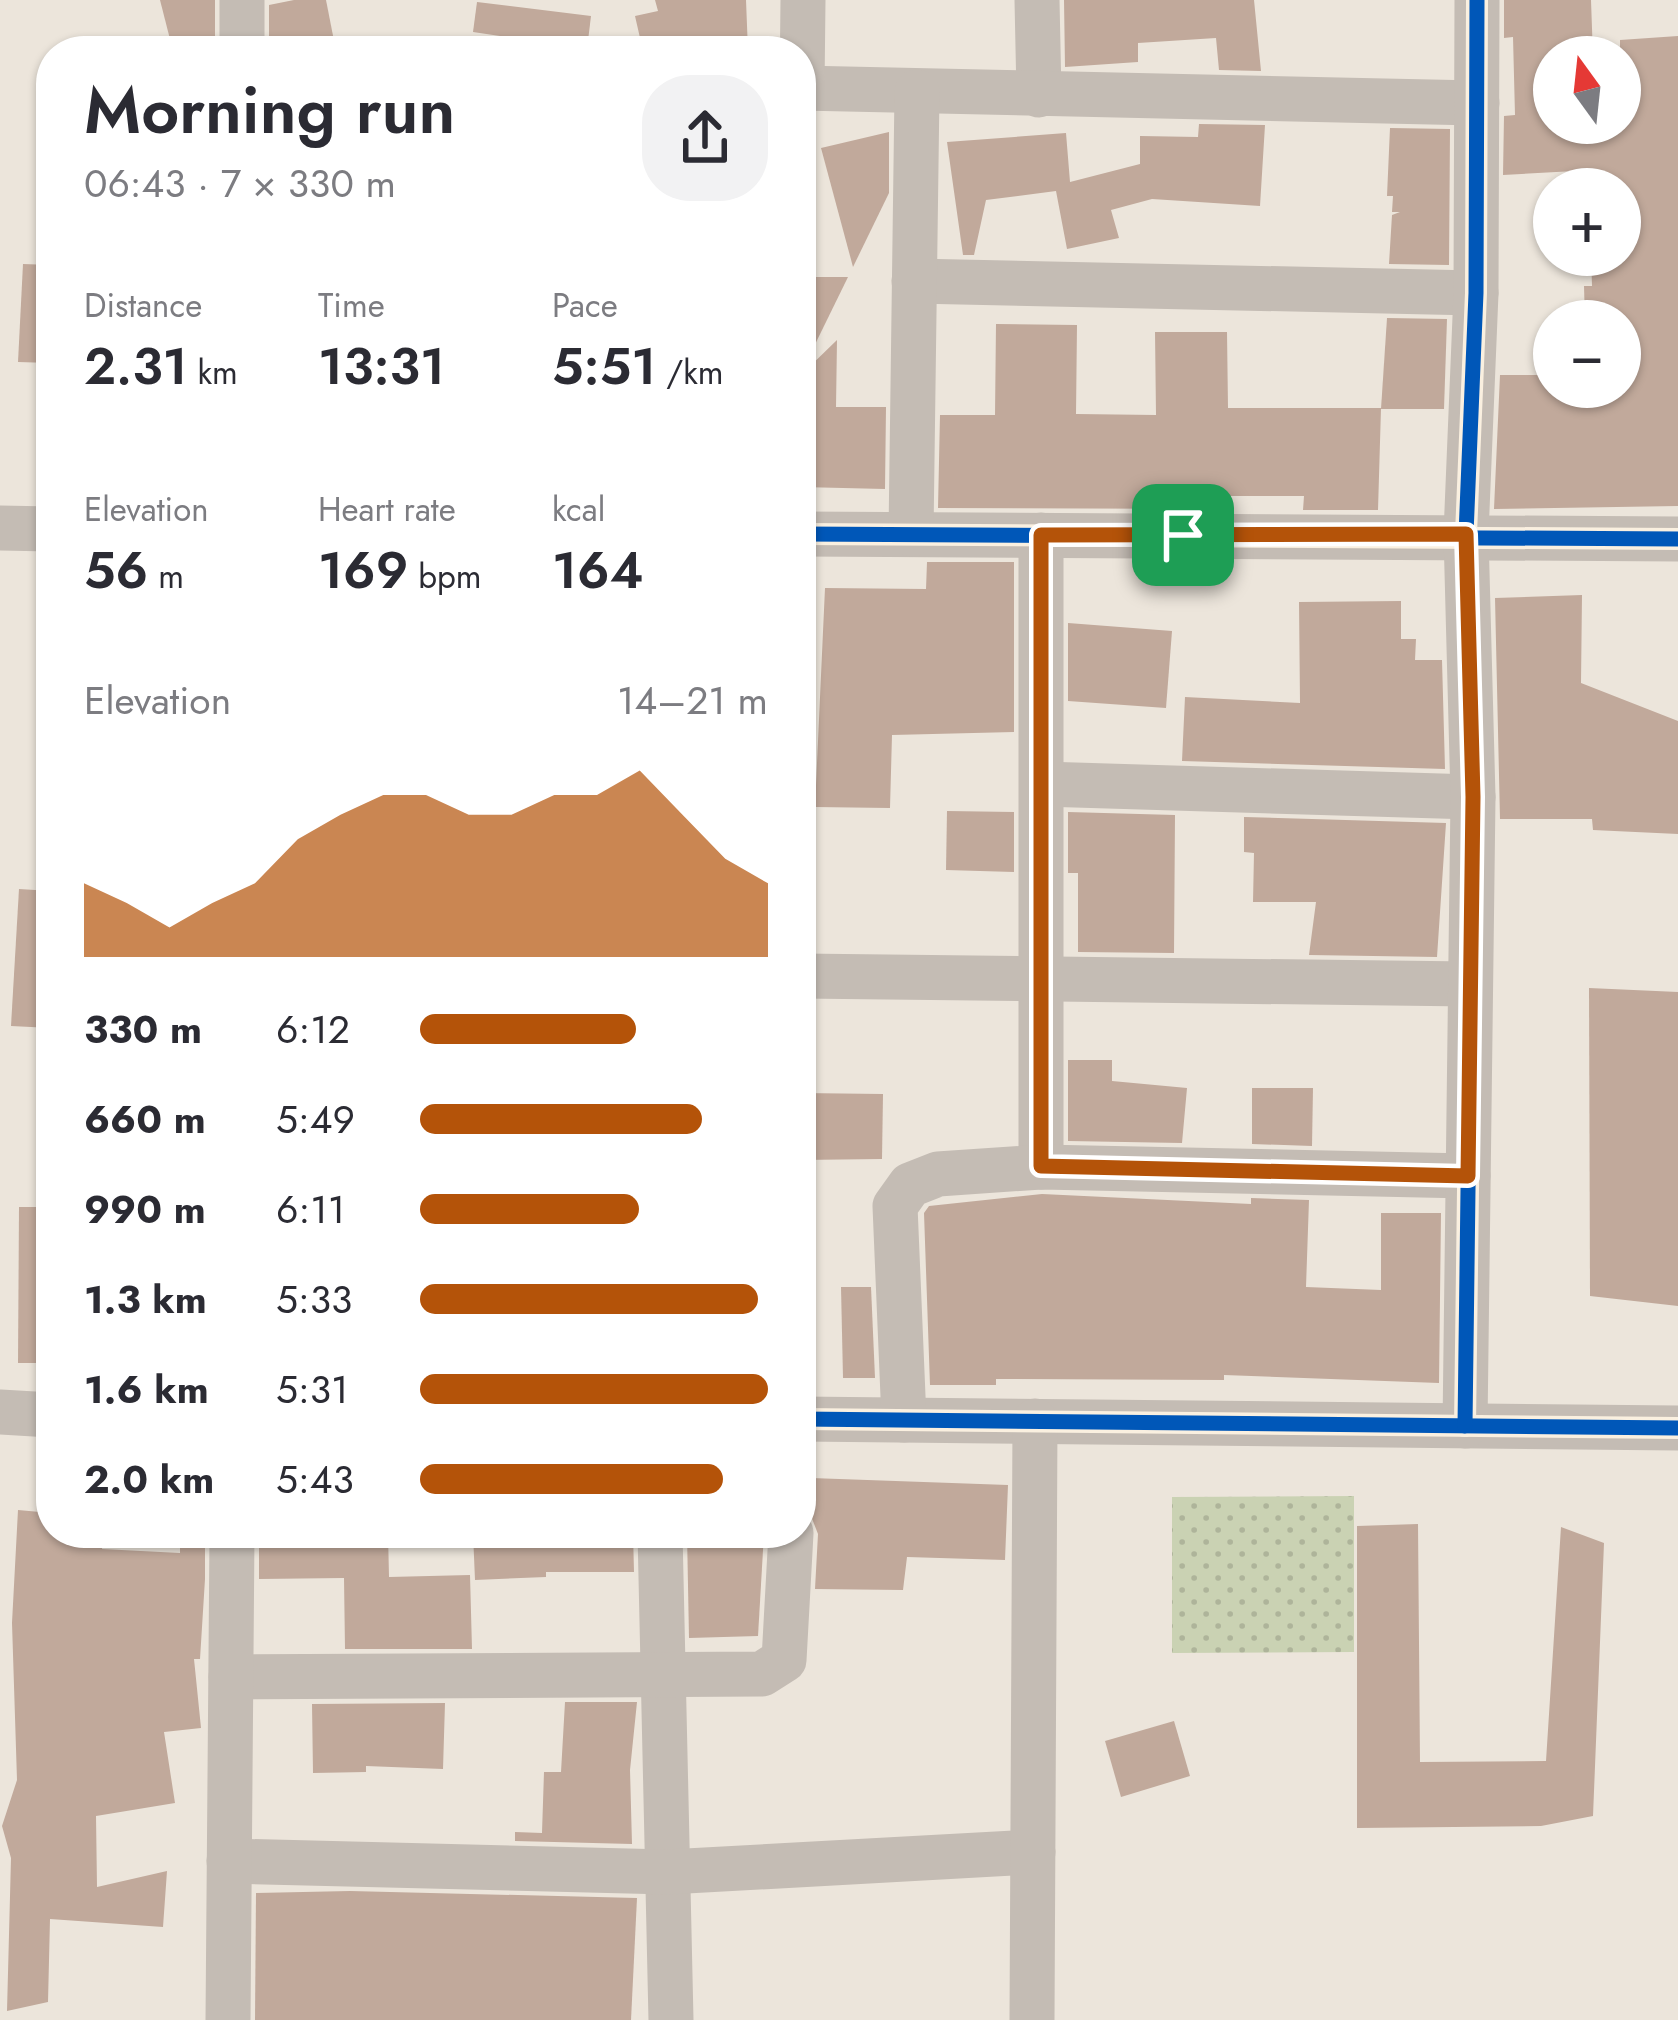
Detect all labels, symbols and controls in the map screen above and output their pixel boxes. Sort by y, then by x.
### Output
north arrow [1533,36,1641,144]
map controls [1533,36,1641,408]
text: Morning run [84,62,455,158]
button: share [642,75,768,201]
text: 06:43 · 7 × 330 m [84,155,396,212]
button: + [1533,168,1641,276]
text: Distance [84,282,202,329]
text: Time [318,282,385,329]
text: Pace [552,282,618,329]
button: − [1533,300,1641,408]
text: 2.31 [84,329,188,403]
text: 13:31 [318,329,445,403]
text: 5:51 [552,329,656,403]
text: km [188,349,238,396]
text: /km [656,349,724,396]
pin [1132,484,1234,586]
text: Elevation [84,486,208,533]
text: Heart rate [318,486,456,533]
text: kcal [552,486,605,533]
icon: arrive [1150,502,1216,568]
text: 56 [84,533,148,607]
text: 169 [318,533,408,607]
text: 164 [552,533,643,607]
text: m [148,553,184,600]
text: bpm [408,553,482,600]
text: Elevation [84,672,231,729]
text: 14–21 m [617,672,768,729]
text: 330 m [84,1001,202,1058]
text: 6:12 [276,1001,350,1058]
text: 660 m [84,1091,206,1148]
text: 5:49 [276,1091,355,1148]
text: 990 m [84,1181,206,1238]
text: 6:11 [276,1181,345,1238]
text: 1.3 km [84,1271,207,1328]
text: 5:33 [276,1271,352,1328]
text: 1.6 km [84,1361,209,1418]
text: 5:31 [276,1361,349,1418]
text: 2.0 km [84,1451,214,1508]
text: 5:43 [276,1451,354,1508]

